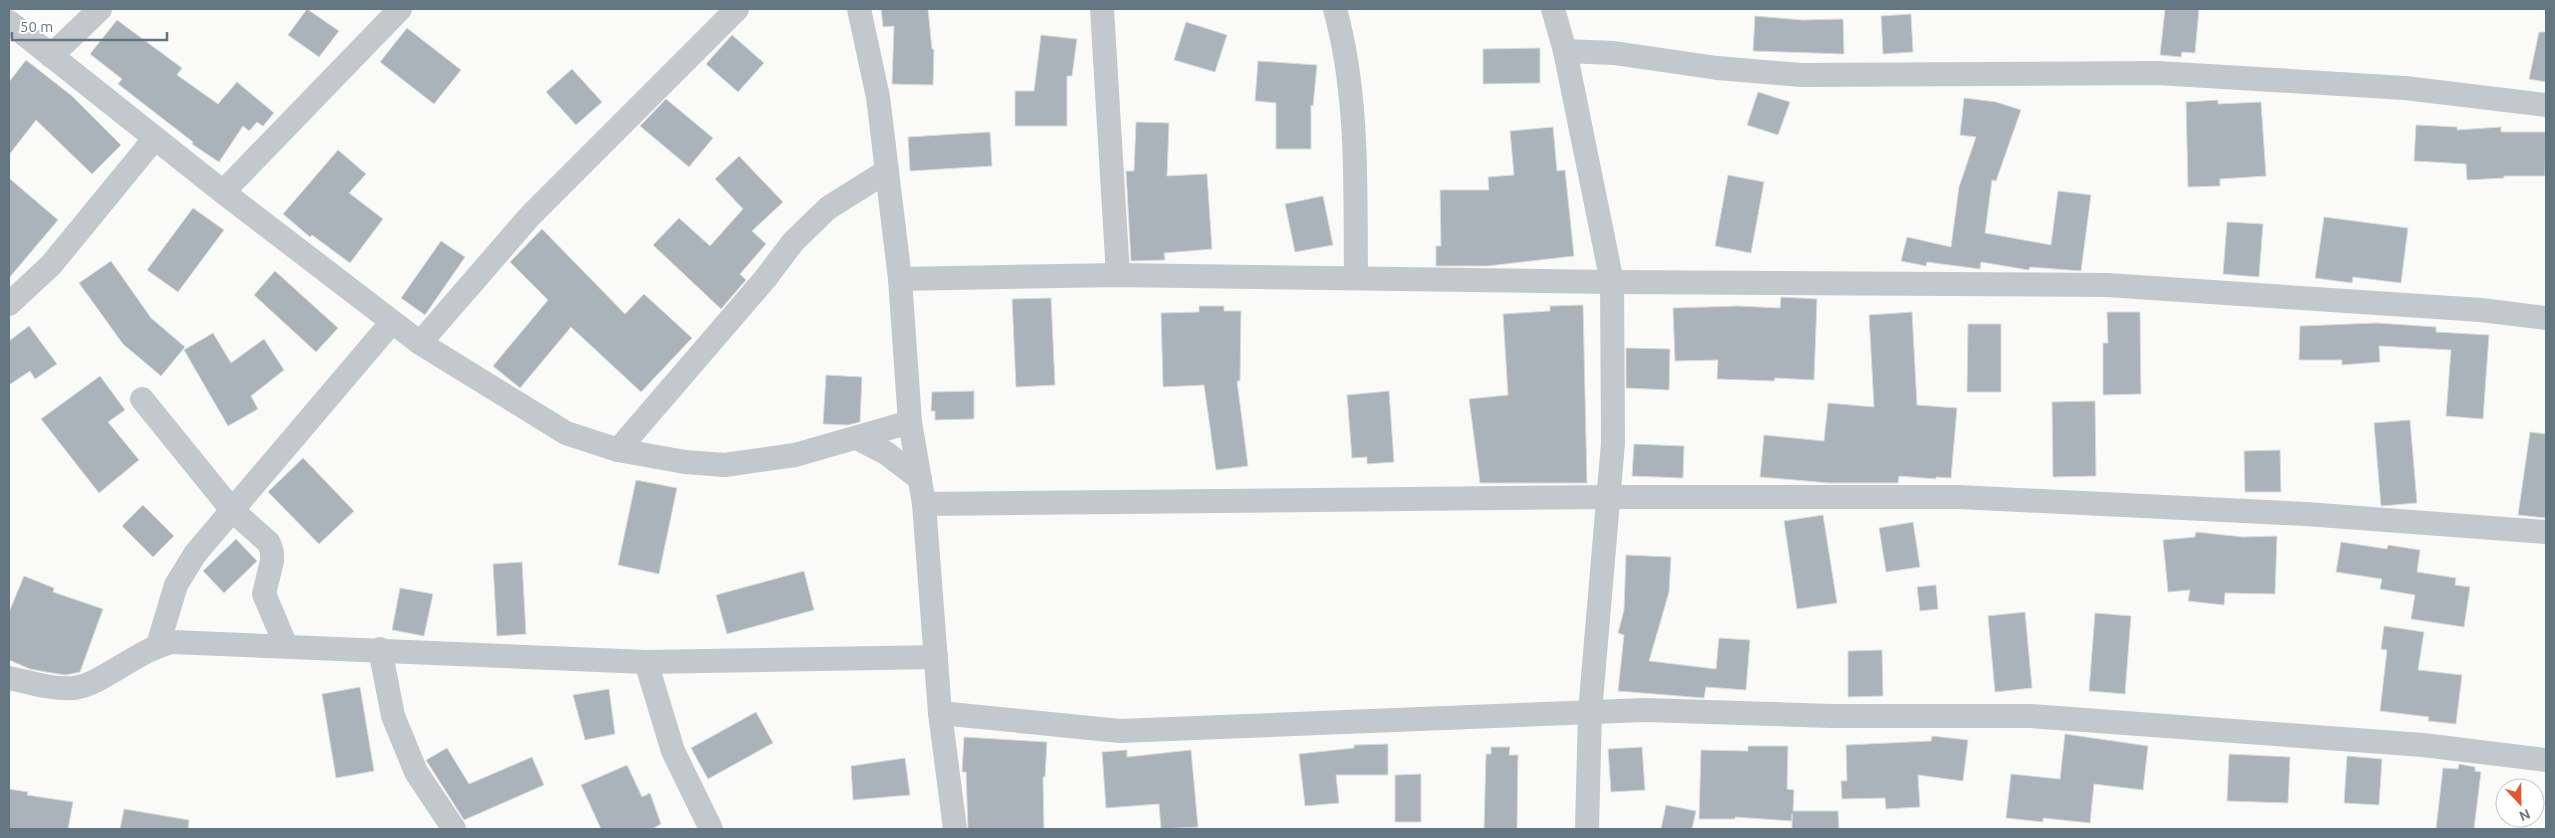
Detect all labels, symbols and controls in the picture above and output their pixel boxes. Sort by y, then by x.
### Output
scale bar [12,10,168,42]
text: 50 m [20,18,53,35]
north arrow [2495,778,2545,828]
text: N [2517,806,2533,824]

